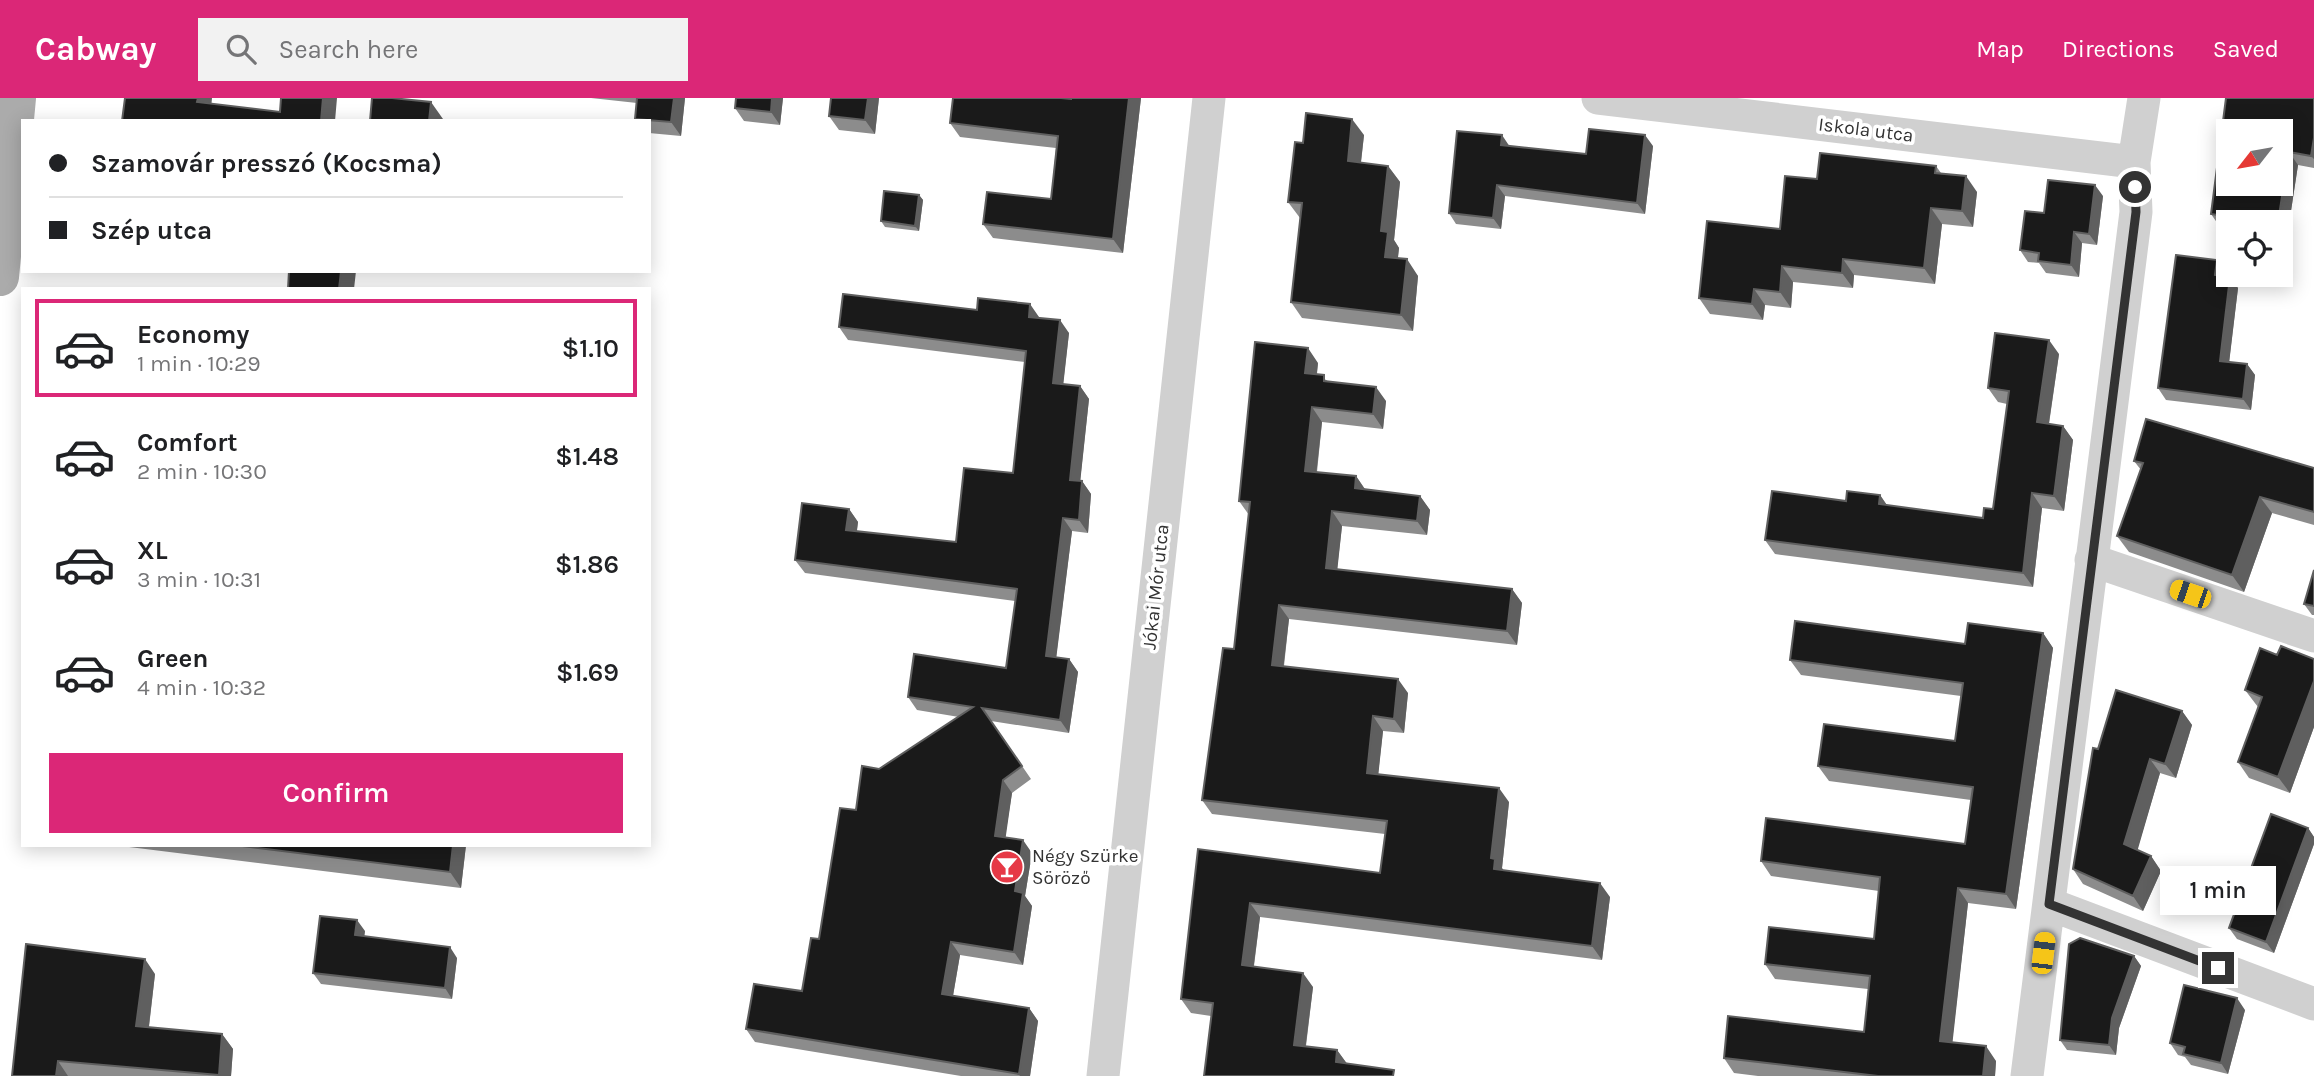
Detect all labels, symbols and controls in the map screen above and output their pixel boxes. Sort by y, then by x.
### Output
search box [198,18,688,81]
text: Cabway [35,30,156,68]
icon: search [222,30,260,68]
text: Search here [278,34,418,65]
text: Map [1976,35,2024,63]
text: Directions [2062,35,2175,63]
text: Saved [2213,35,2279,63]
street label: Iskola utca [1817,113,1915,147]
north arrow [2216,119,2292,196]
map controls [2216,119,2293,287]
text: Szamovár presszó (Kocsma) [91,148,442,179]
route start [2119,171,2151,203]
button: locate [2216,210,2293,287]
text: Szép utca [91,215,212,246]
icon: car [53,317,116,380]
text: Economy [137,319,249,350]
text: $1.10 [562,333,619,364]
text: 1 min · 10:29 [137,350,261,377]
icon: car [53,425,116,488]
text: Comfort [137,427,238,458]
text: $1.48 [555,441,619,472]
text: 2 min · 10:30 [137,458,267,485]
street label: Jókai Mór utca [1138,523,1174,651]
icon: car [53,533,116,596]
text: XL [137,535,168,566]
text: $1.86 [555,549,619,580]
text: 3 min · 10:31 [137,566,261,593]
car [2167,577,2214,611]
icon: car [53,641,116,704]
text: Green [137,643,209,674]
text: $1.69 [556,657,619,688]
text: 4 min · 10:32 [137,674,266,701]
button: Confirm [49,753,623,833]
place label: Négy Szürke Söröző [1032,845,1138,889]
bar icon: Négy Szürke Söröző [988,848,1026,886]
callout: 1 min [2160,866,2276,916]
text: 1 min [2189,877,2247,904]
car [2031,931,2056,975]
route end [2202,952,2234,984]

